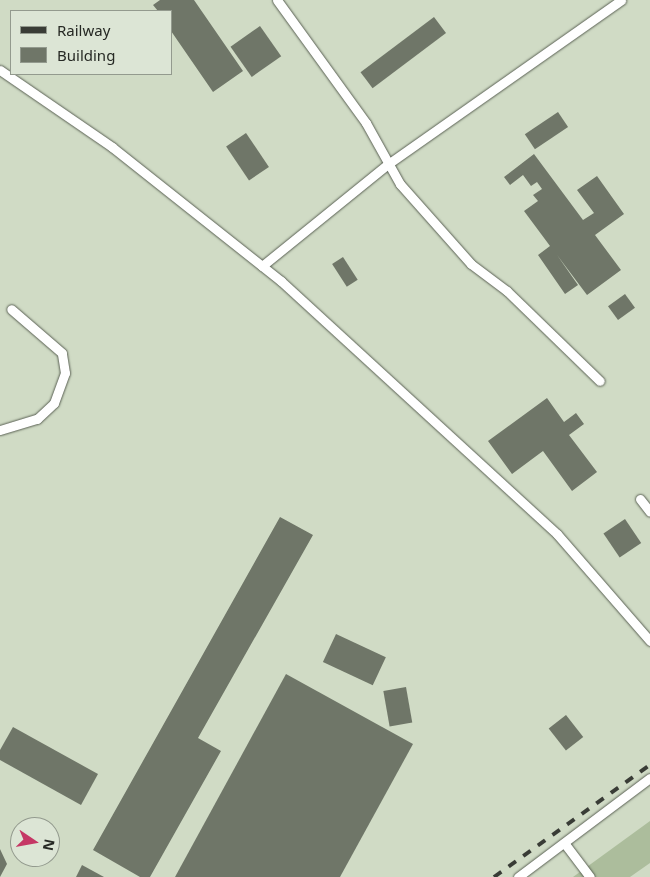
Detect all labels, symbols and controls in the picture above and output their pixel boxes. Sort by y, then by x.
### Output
legend [10,10,172,75]
text: Railway [57,20,110,40]
text: Building [57,45,115,65]
north arrow [10,817,60,867]
text: N [39,837,60,853]

